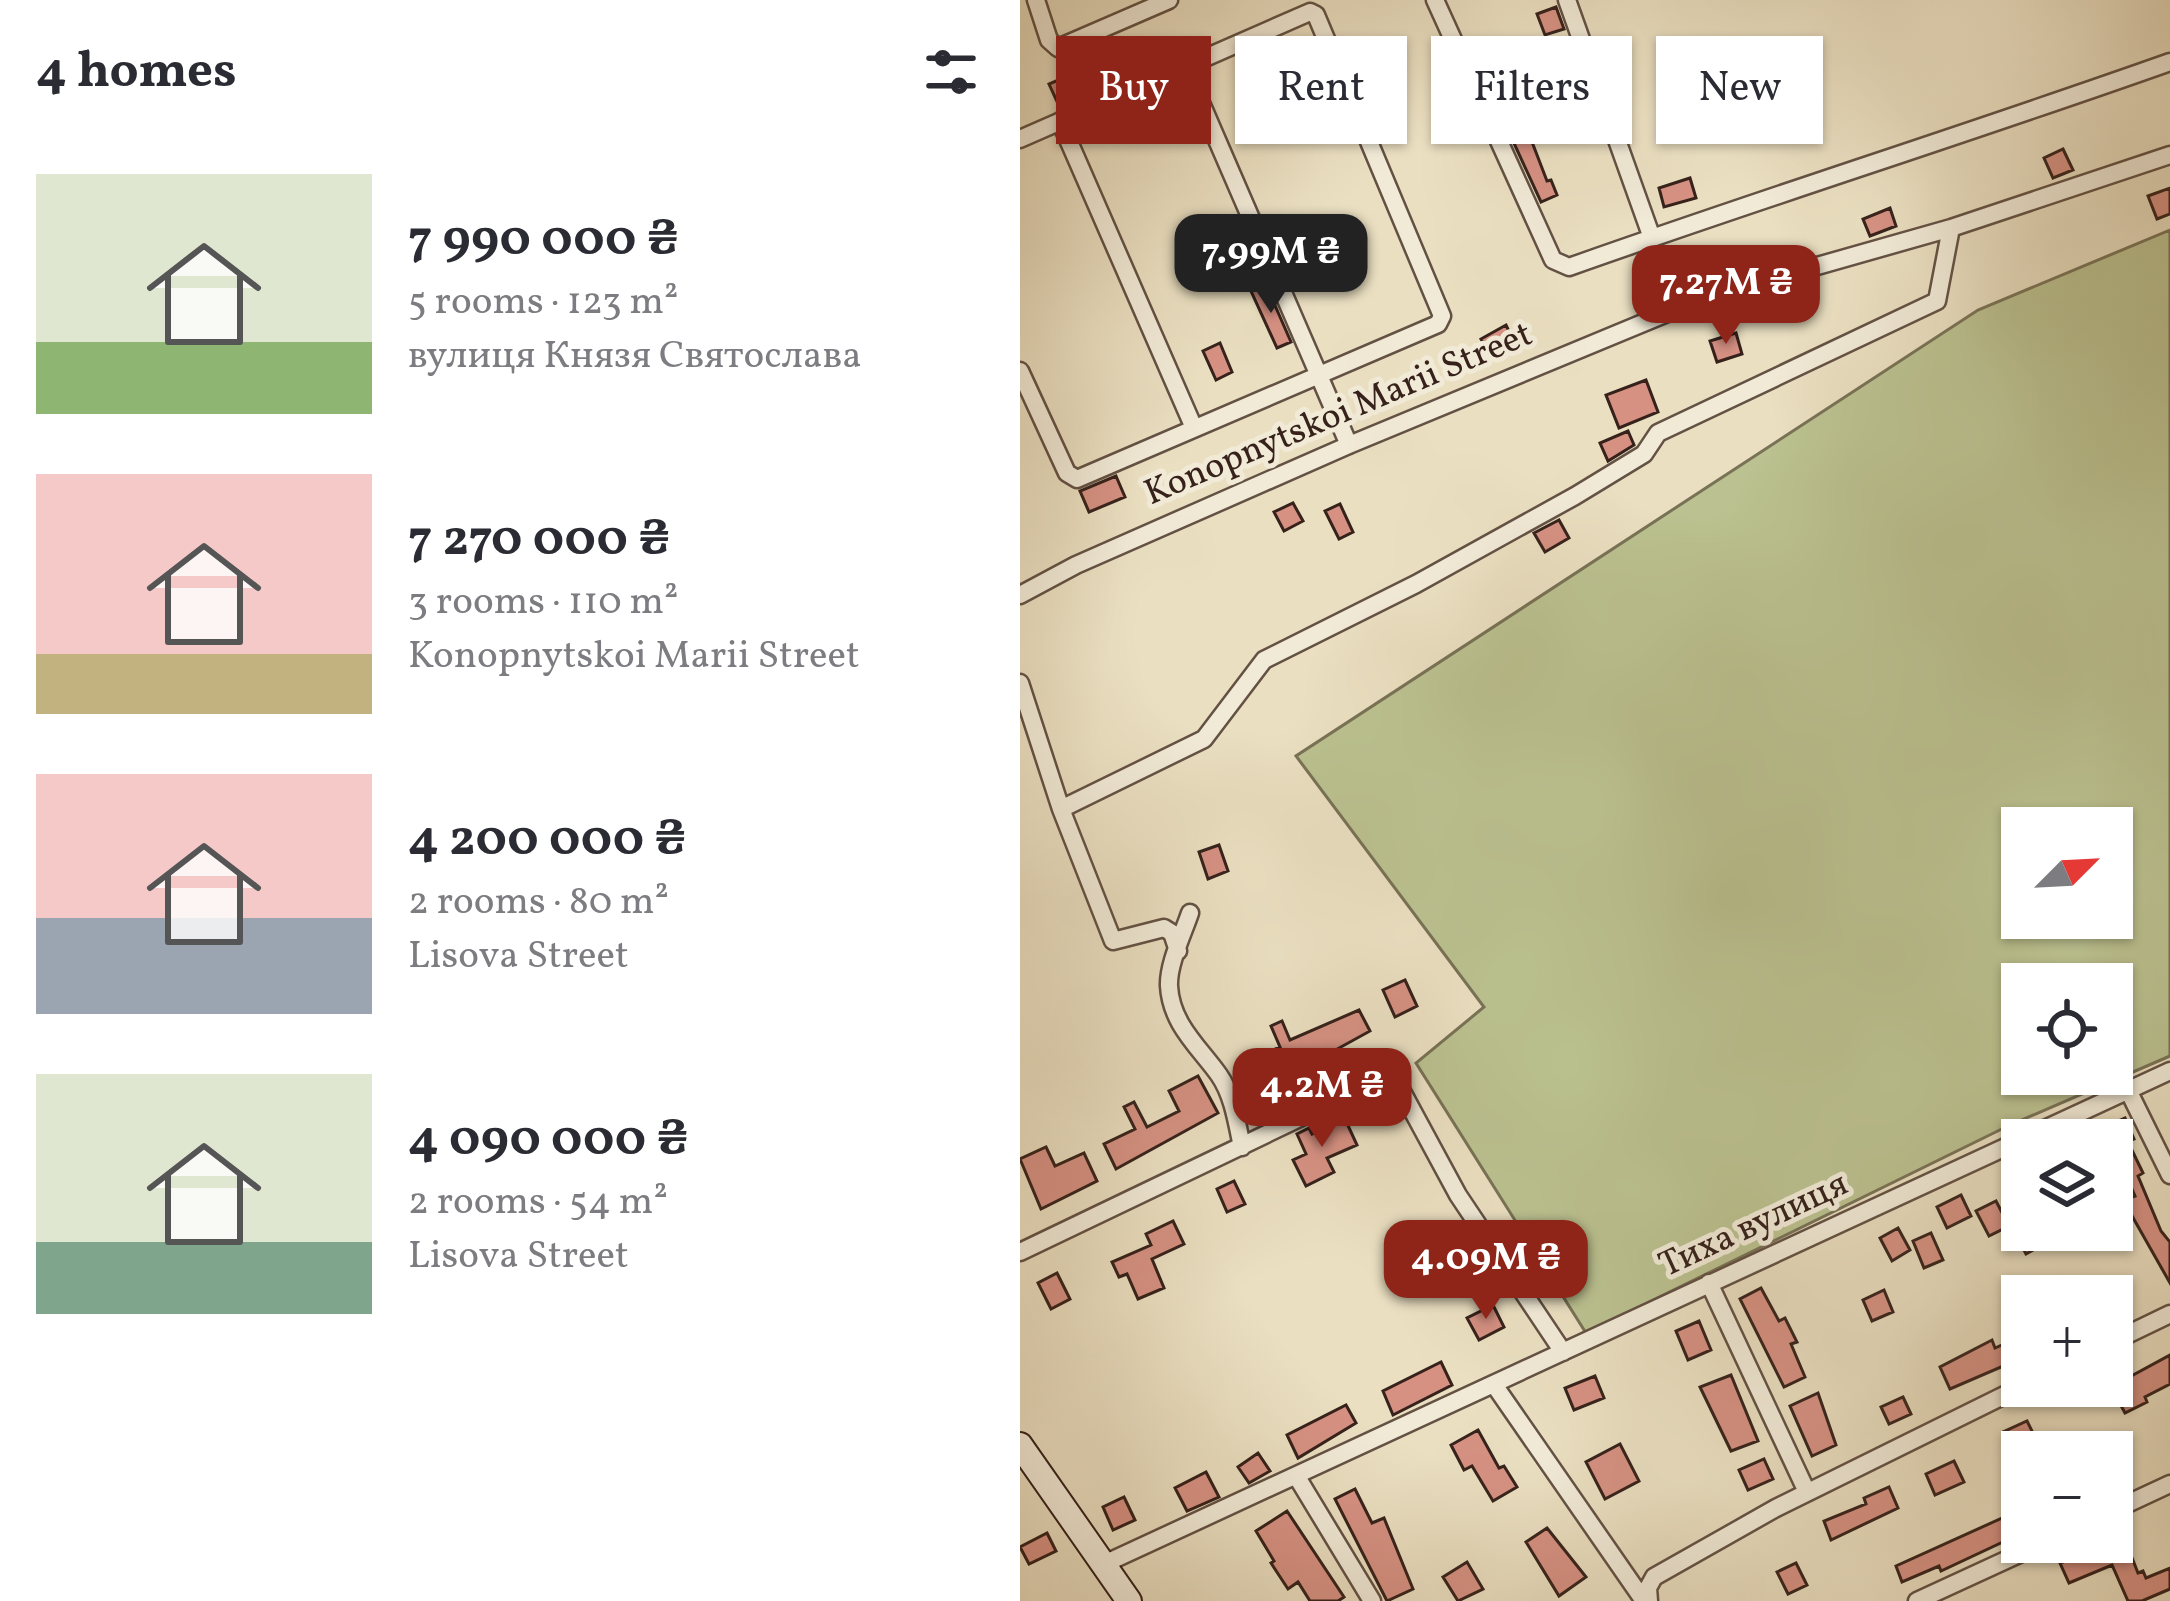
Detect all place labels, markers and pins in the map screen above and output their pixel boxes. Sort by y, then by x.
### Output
pin: 7.99M ₴ [1160,214,1382,316]
pin: 7.27M ₴ [1615,245,1837,347]
pin: 4.2M ₴ [1224,1048,1420,1150]
pin: 4.09M ₴ [1375,1220,1597,1322]

